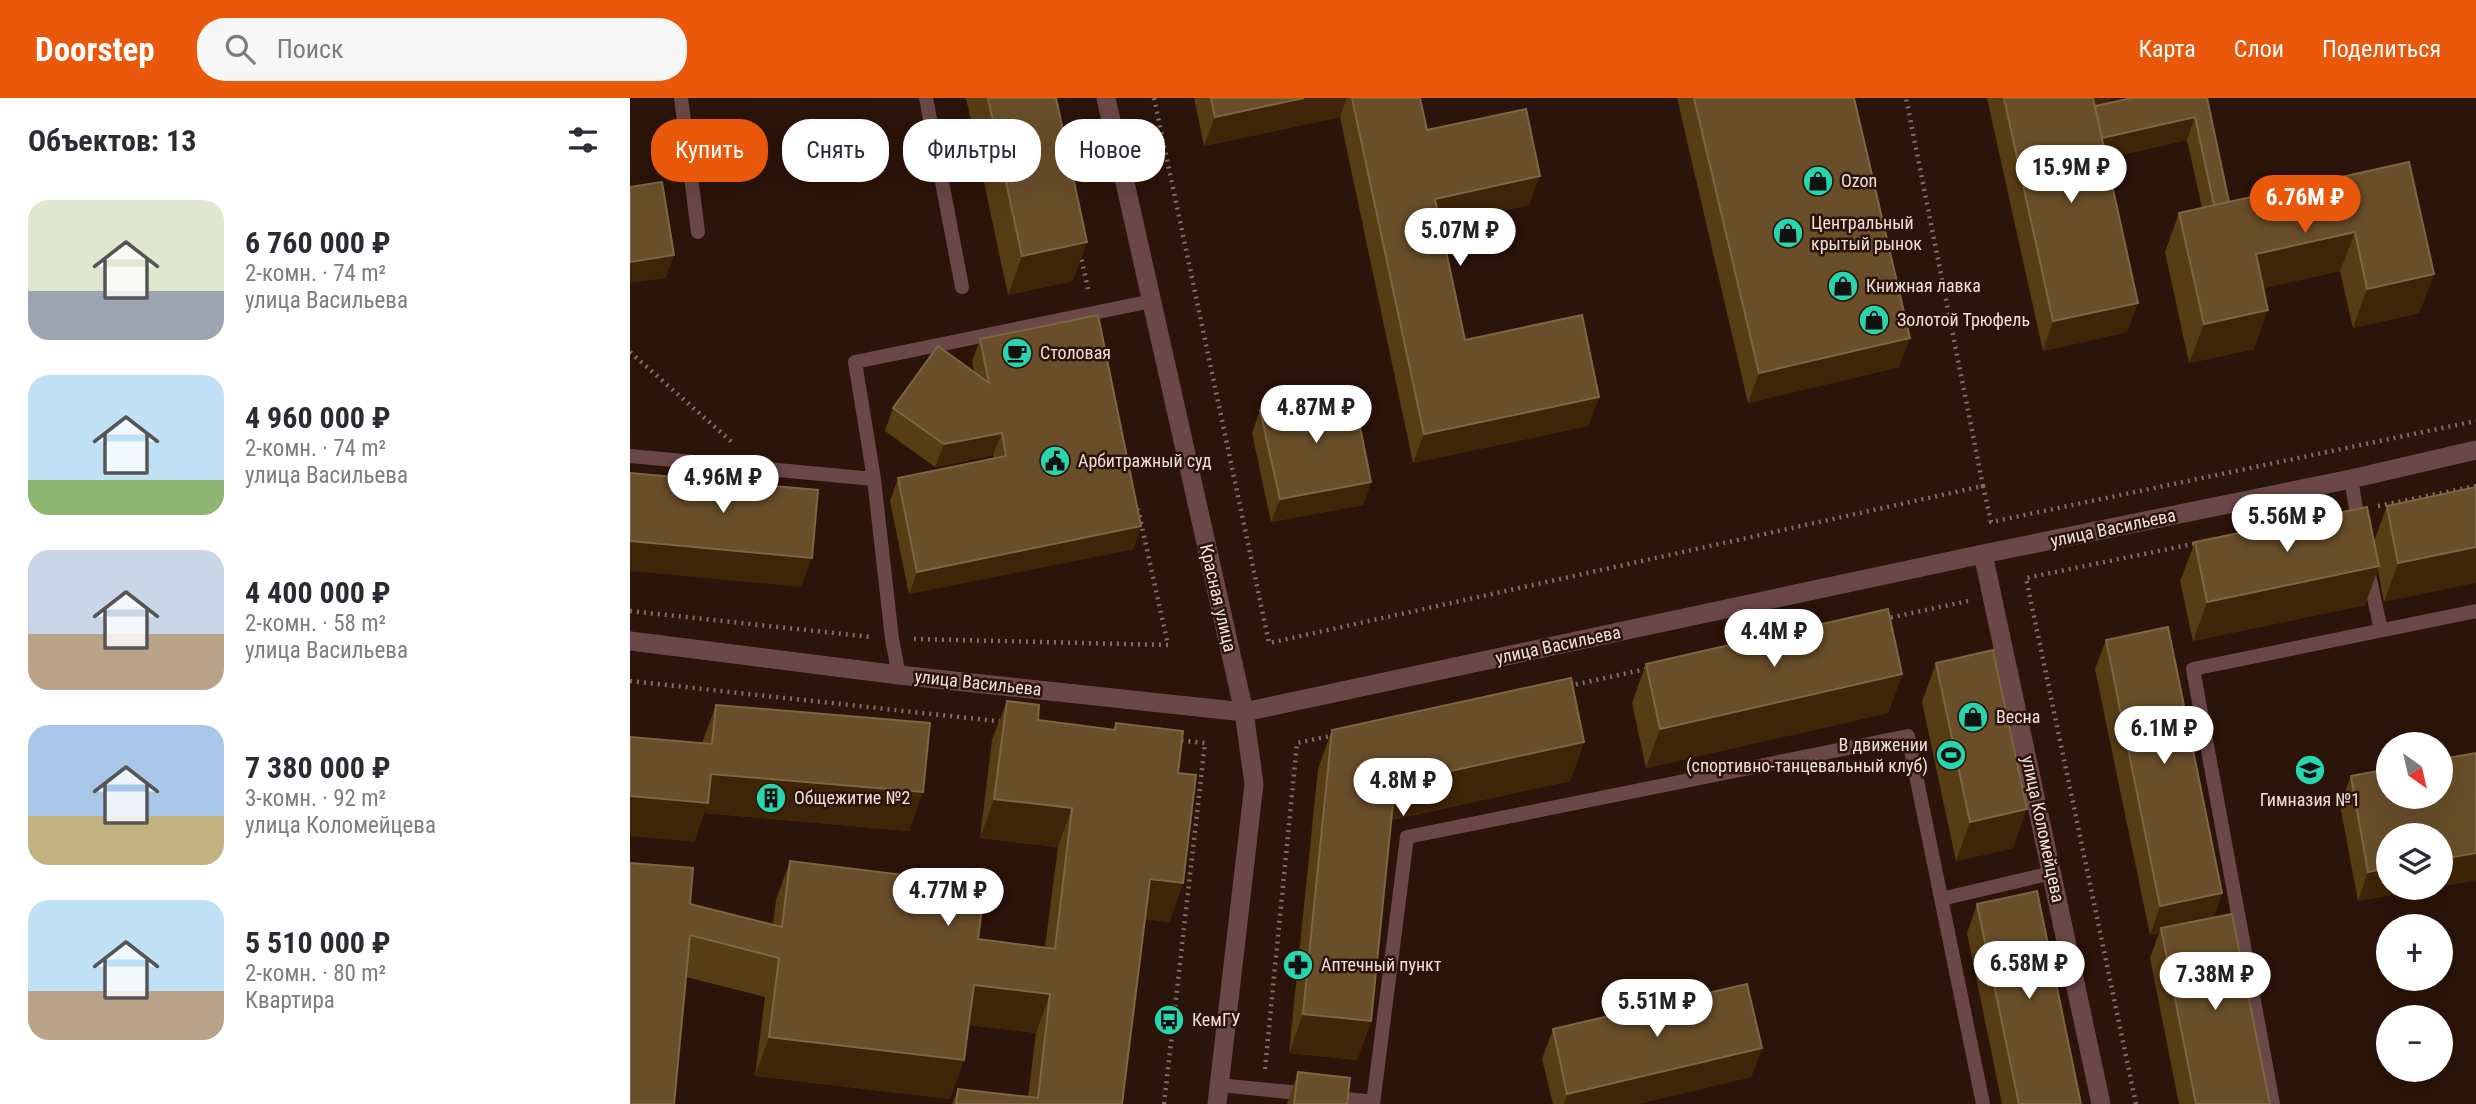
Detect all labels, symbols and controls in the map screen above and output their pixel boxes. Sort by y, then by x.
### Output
search box [197,18,687,81]
text: Doorstep [35,30,155,69]
icon: search [221,30,259,68]
text: Поиск [277,34,344,64]
text: Карта [2138,35,2196,63]
text: Слои [2234,35,2284,63]
text: Поделиться [2322,35,2441,63]
chip: Купить [651,119,768,182]
chip: Снять [782,119,889,182]
chip: Фильтры [903,119,1041,182]
chip: Новое [1055,119,1165,182]
icon: filters [564,121,602,159]
text: Объектов: 13 [28,123,196,158]
pin: 15.9M ₽ [2006,146,2136,205]
text: 15.9M ₽ [2032,154,2110,181]
shop icon: Ozon [1801,164,1835,198]
place label: Ozon [1841,170,1877,191]
pin: 6.76M ₽ [2240,176,2370,235]
text: 6.76M ₽ [2266,184,2344,211]
pin: 5.07M ₽ [1395,208,1525,268]
place label: Центральный крытый рынок [1811,212,1922,254]
shop icon: Центральный крытый рынок [1771,216,1805,250]
text: 5.07M ₽ [1421,217,1499,244]
text: 6 760 000 ₽ [245,225,391,260]
icon: home [84,228,168,312]
text: 2-комн. · 74 m² [245,260,386,287]
shop icon: Книжная лавка [1826,269,1860,303]
place label: Книжная лавка [1866,275,1981,296]
text: улица Васильева [245,287,408,314]
shop icon: Золотой Трюфель [1857,303,1891,337]
place label: Золотой Трюфель [1897,309,2030,330]
cafe icon: Столовая [1000,336,1034,370]
place label: Столовая [1040,342,1111,363]
pin: 4.87M ₽ [1251,386,1381,445]
text: 4.87M ₽ [1277,394,1355,421]
text: 4 960 000 ₽ [245,400,391,435]
icon: home [84,403,168,487]
text: 2-комн. · 74 m² [245,435,386,462]
public building icon: Арбитражный суд [1038,444,1072,478]
place label: Арбитражный суд [1078,450,1212,471]
pin: 4.96M ₽ [658,456,788,515]
text: улица Васильева [245,462,408,489]
text: 4.96M ₽ [684,464,762,491]
pin: 5.56M ₽ [2222,494,2352,554]
text: 5.56M ₽ [2248,503,2326,530]
street label: улица Васильева [2048,504,2177,551]
street label: Красная улица [1196,542,1241,654]
text: 4 400 000 ₽ [245,575,391,610]
icon: home [84,578,168,662]
text: 2-комн. · 58 m² [245,610,386,637]
pin: 4.4M ₽ [1717,610,1831,669]
text: 4.4M ₽ [1740,618,1808,645]
street label: улица Васильева [1493,621,1622,668]
text: улица Васильева [245,637,408,664]
street label: улица Васильева [914,665,1043,700]
shop icon: Весна [1956,700,1990,734]
place label: Весна [1996,706,2040,727]
pin: 6.1M ₽ [2107,706,2221,766]
text: 6.1M ₽ [2130,715,2198,742]
north arrow [2376,732,2454,808]
map controls [2376,732,2453,1082]
place label: В движении (спортивно-танцевальный клуб) [1686,734,1928,777]
sports icon: В движении (спортивно-танцевальный клуб) [1934,738,1968,772]
text: 7 380 000 ₽ [245,750,391,785]
icon: home [84,753,168,837]
school or university icon: Гимназия №1 [2293,753,2327,787]
street label: улица Коломейцева [2018,754,2069,904]
pin: 4.8M ₽ [1346,758,1460,818]
text: 4.8M ₽ [1369,767,1437,794]
building icon: Общежитие №2 [754,781,788,815]
text: 3-комн. · 92 m² [245,785,386,812]
place label: Общежитие №2 [794,787,910,808]
place label: Гимназия №1 [2260,789,2360,810]
text: улица Коломейцева [245,812,436,839]
button: layers [2376,823,2453,900]
pin: 4.77M ₽ [883,868,1013,928]
text: 4.77M ₽ [909,877,987,904]
button: + [2376,914,2453,991]
text: 5 510 000 ₽ [245,925,391,960]
icon: home [84,928,168,1012]
pin: 6.58M ₽ [1964,942,2094,1001]
pharmacy icon: Аптечный пункт [1281,948,1315,982]
text: 6.58M ₽ [1990,950,2068,977]
pin: 7.38M ₽ [2150,953,2280,1012]
place label: Аптечный пункт [1321,954,1442,975]
text: 2-комн. · 80 m² [245,960,386,987]
text: 7.38M ₽ [2176,961,2254,988]
pin: 5.51M ₽ [1592,979,1722,1039]
text: Квартира [245,987,335,1014]
text: 5.51M ₽ [1618,988,1696,1015]
bus stop icon: КемГУ [1152,1003,1186,1037]
button: − [2376,1005,2453,1082]
place label: КемГУ [1192,1009,1241,1030]

